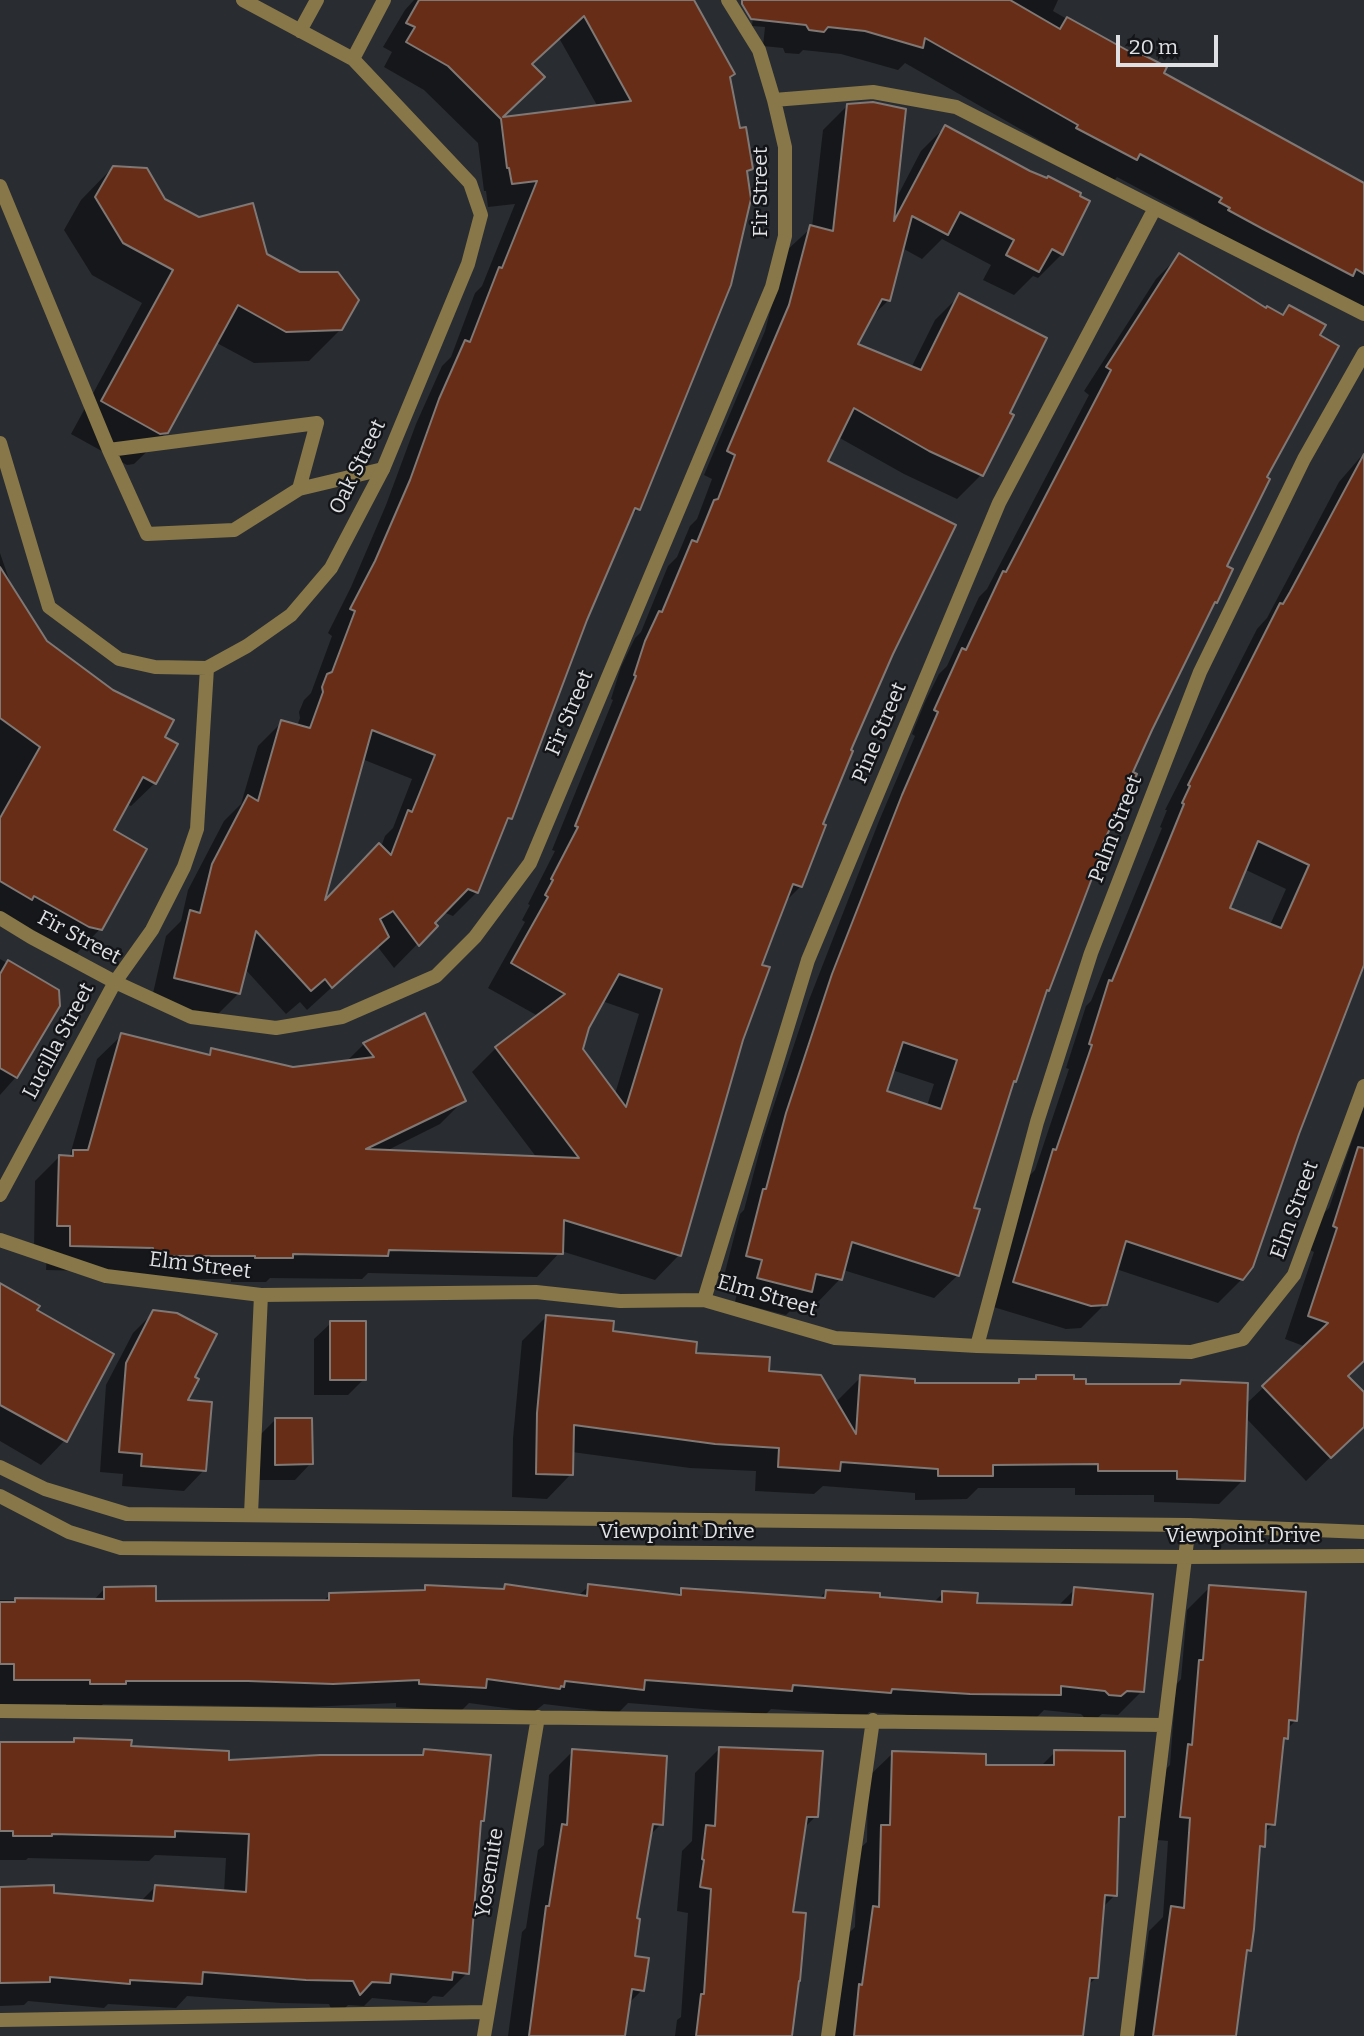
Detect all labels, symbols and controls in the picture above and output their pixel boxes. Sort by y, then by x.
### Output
scale bar [1119,21,1220,65]
text: 20 m [1129,34,1178,60]
street label: Fir Street [748,147,774,237]
street label: Oak Street [324,416,392,518]
street label: Fir Street [541,666,599,760]
street label: Pine Street [848,679,912,787]
street label: Palm Street [1084,772,1148,886]
street label: Fir Street [33,906,125,970]
street label: Lucilla Street [18,979,100,1103]
street label: Elm Street [1266,1157,1324,1263]
street label: Elm Street [148,1247,252,1285]
street label: Elm Street [714,1270,820,1322]
street label: Viewpoint Drive [599,1519,755,1545]
street label: Viewpoint Drive [1165,1523,1321,1549]
street label: Yosemite [470,1826,510,1920]

